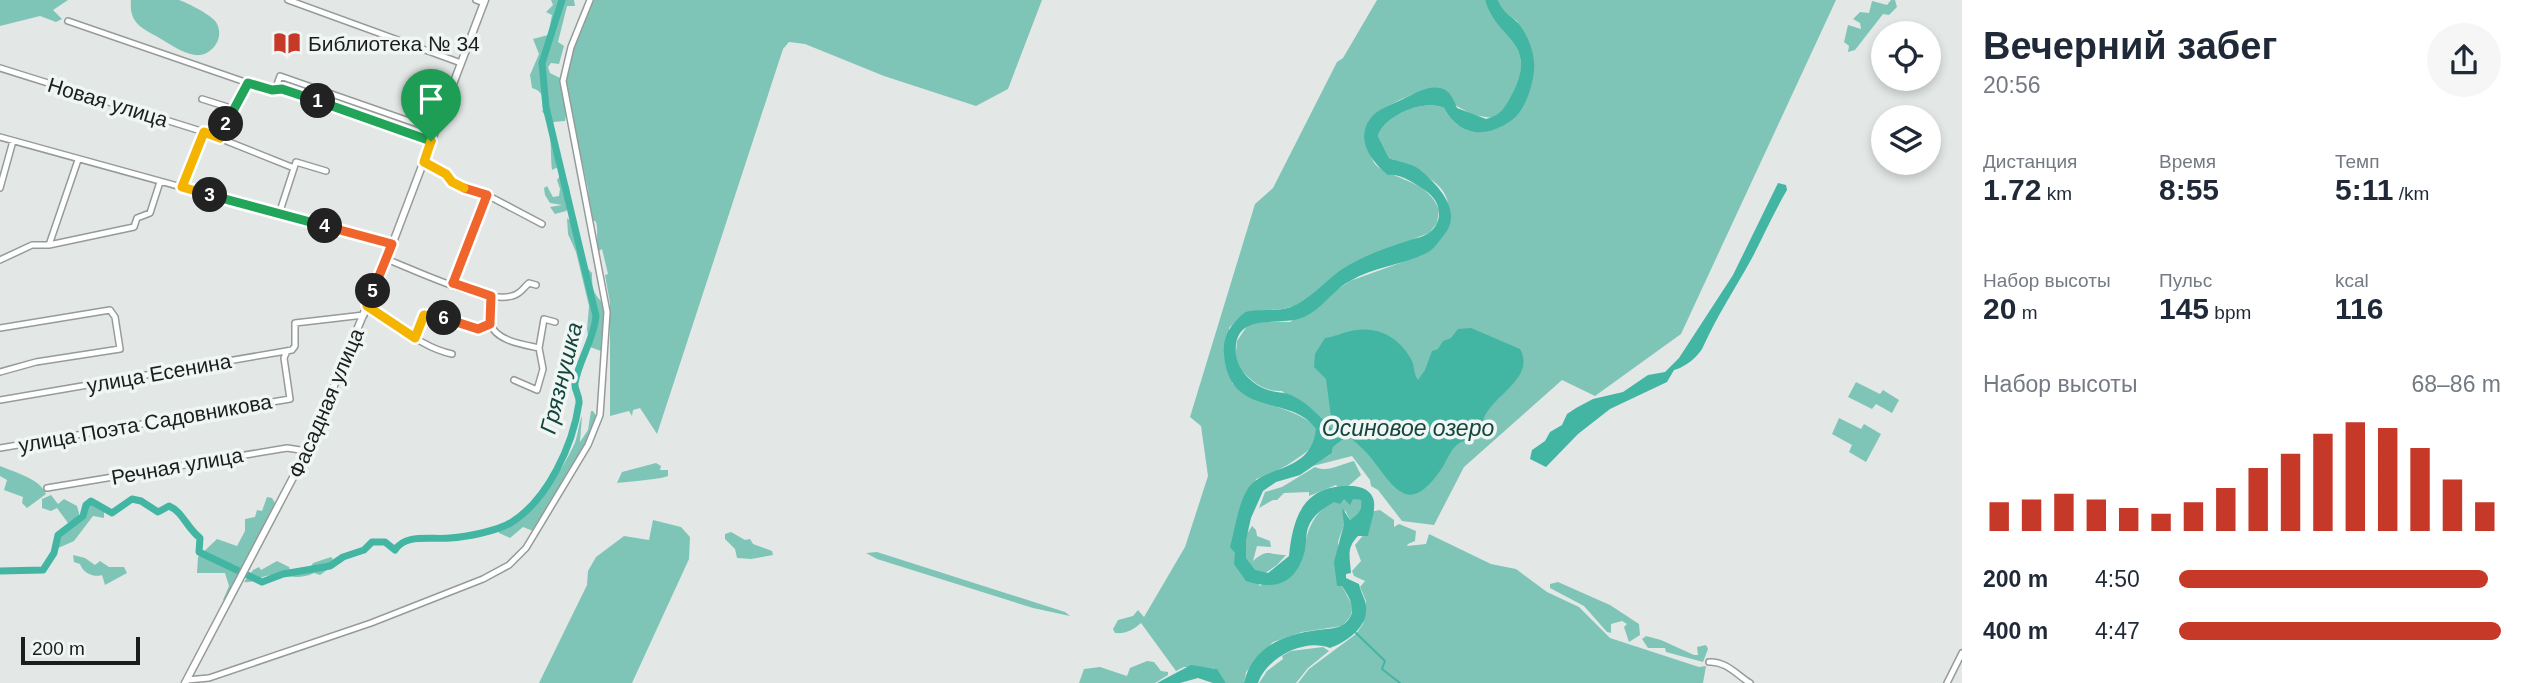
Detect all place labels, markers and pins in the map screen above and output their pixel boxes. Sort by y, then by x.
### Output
library icon: Библиотека № 34 [272,28,302,58]
place label: Библиотека № 34 [308,32,480,55]
pin [401,69,461,141]
pin: 1 [300,84,336,119]
pin: 2 [208,106,244,142]
pin: 3 [192,178,228,212]
pin: 4 [308,208,342,244]
pin: 5 [356,274,390,308]
pin: 6 [426,300,462,336]

